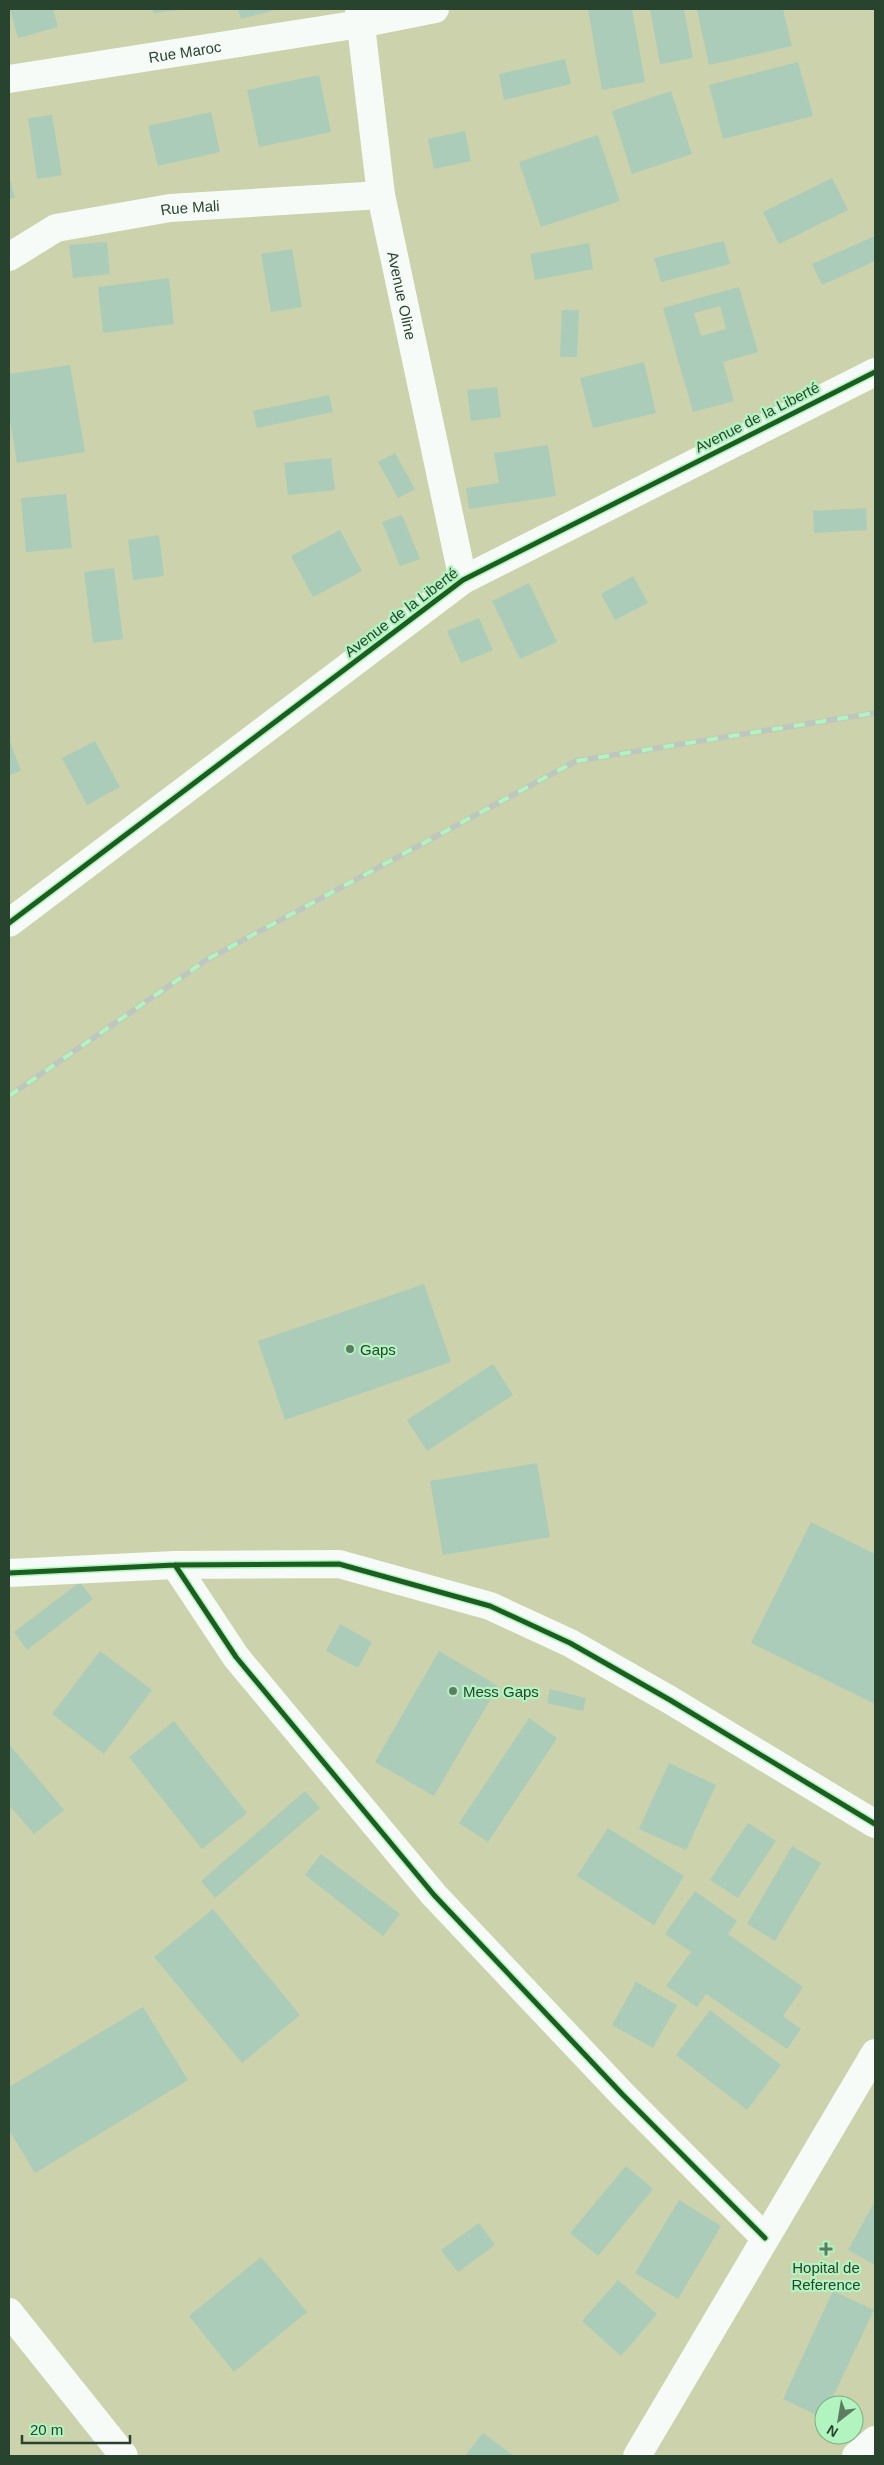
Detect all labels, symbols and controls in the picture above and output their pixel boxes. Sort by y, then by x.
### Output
street label: Rue Maroc [147,37,223,66]
street label: Rue Mali [159,196,220,218]
street label: Avenue Oline [385,250,420,341]
street label: Avenue de la Liberté [692,378,822,456]
street label: Avenue de la Liberté [341,564,461,660]
place label: Gaps [360,1341,396,1358]
marker: Gaps [344,1343,356,1355]
place label: Mess Gaps [463,1683,539,1700]
marker: Mess Gaps [447,1685,459,1697]
marker: Hopital de Reference [819,2242,833,2256]
place label: Hopital de Reference [791,2259,861,2293]
north arrow [814,2395,864,2445]
scale bar [22,2412,130,2444]
text: 20 m [30,2421,63,2438]
text: N [824,2422,841,2441]

